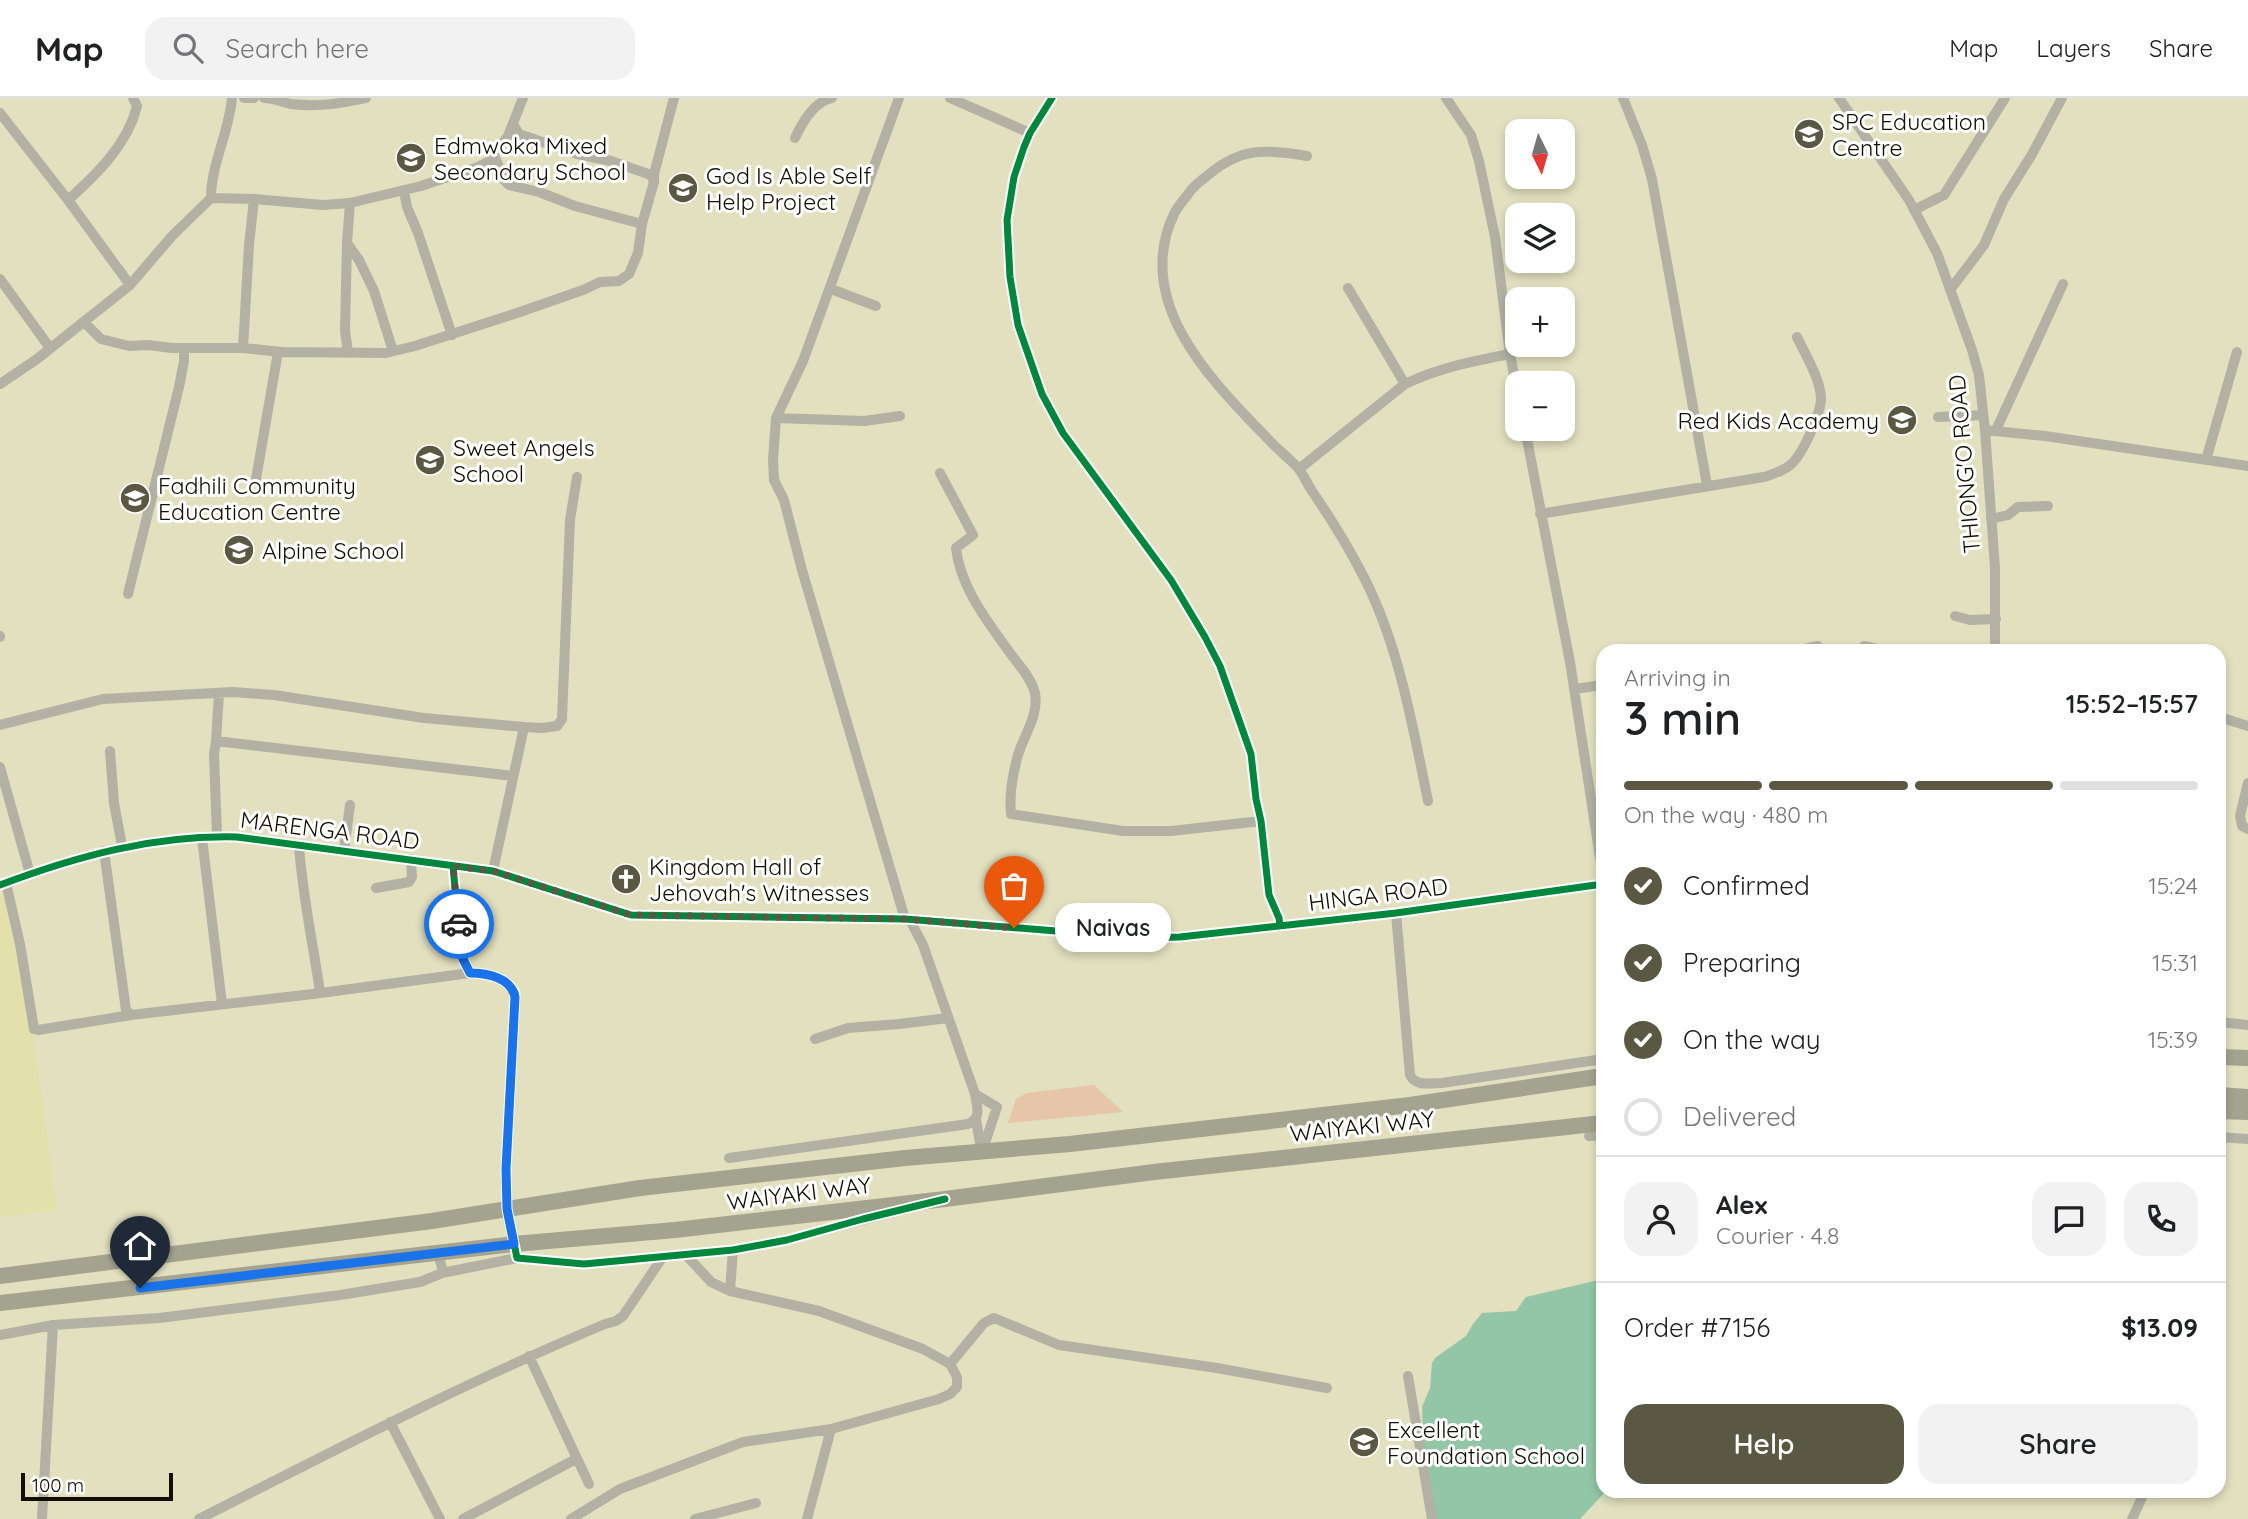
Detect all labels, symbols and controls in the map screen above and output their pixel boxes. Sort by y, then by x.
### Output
search box [145,17,635,80]
text: Map [35,28,103,69]
icon: search [169,29,207,67]
text: Search here [225,32,369,65]
text: Map [1949,33,1998,63]
text: Layers [2036,33,2111,63]
text: Share [2149,33,2213,63]
place label: SPC Education Centre [1832,107,1986,162]
school or university icon: SPC Education Centre [1792,117,1826,151]
north arrow [1505,119,1575,189]
map controls [1505,119,1575,441]
place label: Edmwoka Mixed Secondary School [434,131,626,186]
school or university icon: Edmwoka Mixed Secondary School [394,141,428,175]
place label: God Is Able Self Help Project [706,161,872,216]
school or university icon: God Is Able Self Help Project [666,171,700,205]
button: layers [1505,203,1575,273]
button: + [1505,287,1575,357]
button: − [1505,371,1575,441]
street label: THIONG'O ROAD [1942,374,1986,554]
school or university icon: Red Kids Academy [1885,403,1919,437]
place label: Red Kids Academy [1677,406,1879,435]
place label: Sweet Angels School [453,433,594,488]
school or university icon: Sweet Angels School [413,443,447,477]
place label: Fadhili Community Education Centre [158,471,356,526]
school or university icon: Fadhili Community Education Centre [118,481,152,515]
school or university icon: Alpine School [222,533,256,567]
place label: Alpine School [262,536,405,565]
text: Arriving in [1624,663,1731,692]
text: 15:52–15:57 [2066,687,2198,720]
text: 3 min [1624,689,1741,747]
text: On the way · 480 m [1624,800,1828,829]
street label: MARENGA ROAD [239,805,421,855]
place label: Kingdom Hall of Jehovah's Witnesses [649,852,869,907]
pin [984,856,1044,928]
church icon: Kingdom Hall of Jehovah's Witnesses [609,862,643,896]
icon: bag [995,867,1033,905]
icon: check [1624,867,1662,905]
text: Confirmed [1683,869,1810,902]
street label: HINGA ROAD [1307,871,1449,917]
text: 15:24 [2148,871,2198,900]
courier [424,889,494,959]
callout: Naivas [1056,904,1172,952]
icon: car [440,905,478,943]
text: Naivas [1076,913,1150,942]
icon: check [1624,944,1662,982]
text: Preparing [1683,946,1801,979]
text: 15:31 [2152,948,2198,977]
icon: check [1624,1021,1662,1059]
text: On the way [1683,1023,1821,1056]
text: 15:39 [2148,1025,2198,1054]
text: Delivered [1683,1100,1796,1133]
street label: WAIYAKI WAY [1288,1104,1436,1148]
street label: WAIYAKI WAY [725,1170,873,1216]
button: person [1624,1182,1698,1256]
button: chat [2032,1182,2106,1256]
button: phone [2124,1182,2198,1256]
text: Alex [1716,1188,1767,1221]
pin [110,1216,170,1288]
text: Courier · 4.8 [1716,1221,1839,1250]
icon: home [121,1227,159,1265]
text: Order #7156 [1624,1311,1770,1344]
text: $13.09 [2121,1311,2198,1344]
button: Help [1624,1404,1904,1484]
button: Share [1918,1404,2198,1484]
place label: Excellent Foundation School [1387,1415,1585,1470]
school or university icon: Excellent Foundation School [1347,1425,1381,1459]
scale bar [21,1470,173,1502]
text: 100 m [32,1473,84,1497]

